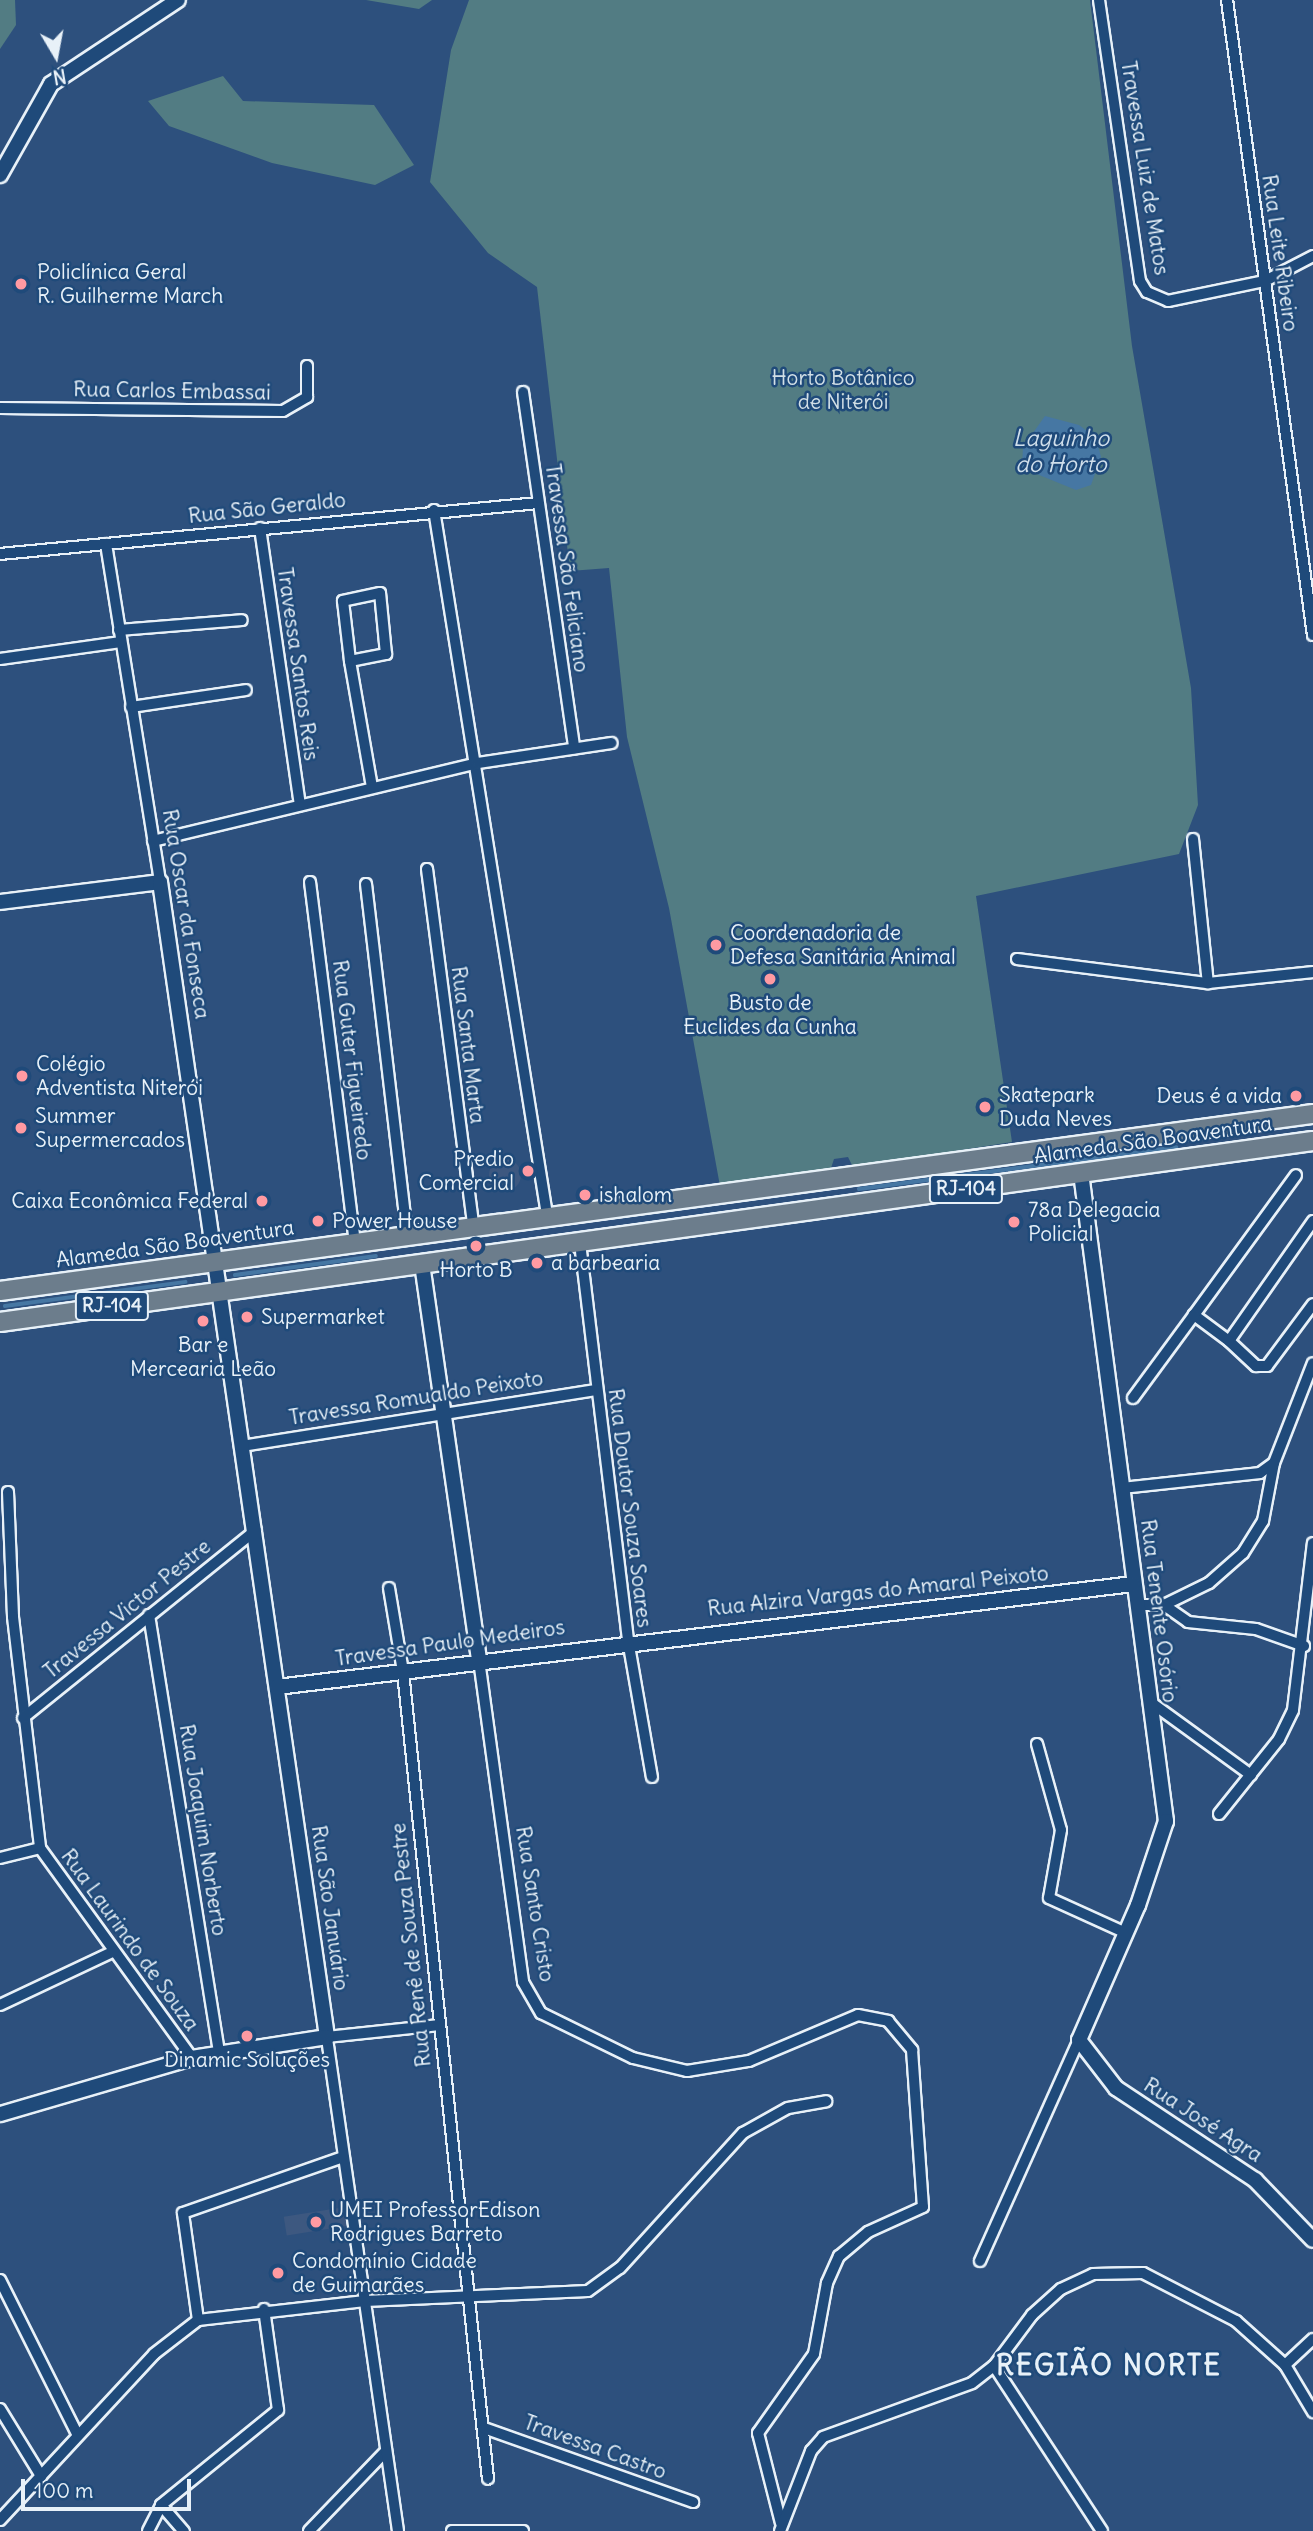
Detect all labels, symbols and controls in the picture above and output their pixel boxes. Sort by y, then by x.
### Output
north arrow [21,21,91,91]
street label: Travessa Luiz de Matos [1116,59,1174,277]
text: N [51,64,68,90]
street label: Rua Leite Ribeiro [1257,173,1303,333]
place label: Policlínica Geral R. Guilherme March [37,259,223,309]
marker: Policlínica Geral R. Guilherme March [11,274,31,294]
park label: Horto Botânico de Niterói [772,365,914,415]
street label: Rua Carlos Embassai [73,377,271,405]
water label: Laguinho do Horto [1013,424,1109,478]
street label: Travessa São Feliciano [540,462,594,674]
street label: Rua São Geraldo [187,487,347,529]
street label: Travessa Santos Reis [272,566,324,762]
street label: Rua Oscar da Fonseca [157,807,215,1021]
place label: Coordenadoria de Defesa Sanitária Animal [730,920,956,970]
marker: Coordenadoria de Defesa Sanitária Animal [708,937,724,953]
street label: Rua Guter Figueiredo [327,958,377,1162]
street label: Rua Santa Marta [446,965,490,1125]
marker: Busto de Euclides da Cunha [762,971,778,987]
place label: Busto de Euclides da Cunha [683,990,857,1040]
place label: Colégio Adventista Niterói [36,1051,203,1101]
marker: Colégio Adventista Niterói [14,1068,30,1084]
place label: Skatepark Duda Neves [999,1082,1112,1132]
place label: Deus é a vida [1156,1083,1282,1109]
marker: Deus é a vida [1288,1088,1304,1104]
marker: Skatepark Duda Neves [977,1099,993,1115]
place label: Summer Supermercados [35,1103,185,1153]
street label: Alameda São Boaventura [1032,1111,1274,1169]
marker: Summer Supermercados [13,1120,29,1136]
place label: Predio Comercial [418,1146,514,1196]
marker: Predio Comercial [520,1163,536,1179]
road number: RJ-104 [928,1174,1004,1204]
place label: ishalom [599,1182,672,1208]
marker: ishalom [577,1187,593,1203]
place label: Caixa Econômica Federal [11,1188,248,1214]
marker: Caixa Econômica Federal [254,1193,270,1209]
place label: 78a Delegacia Policial [1028,1197,1161,1247]
place label: Power House [332,1208,457,1234]
marker: Power House [310,1213,326,1229]
marker: 78a Delegacia Policial [1006,1214,1022,1230]
street label: Alameda São Boaventura [54,1215,296,1273]
marker: Horto B [468,1238,484,1254]
place label: a barbearia [551,1250,660,1276]
marker: a barbearia [529,1255,545,1271]
place label: Horto B [439,1257,513,1283]
road number: RJ-104 [74,1290,150,1322]
place label: Supermarket [261,1304,385,1330]
marker: Supermarket [239,1309,255,1325]
marker: Bar e Mercearia Leão [195,1313,211,1329]
place label: Bar e Mercearia Leão [130,1332,276,1382]
street label: Travessa Romualdo Peixoto [287,1365,545,1431]
street label: Rua Doutor Souza Soares [603,1387,657,1629]
street label: Rua Tenente Osório [1135,1518,1183,1704]
street label: Travessa Victor Pestre [38,1534,216,1684]
street label: Rua Alzira Vargas do Amaral Peixoto [706,1561,1050,1621]
street label: Travessa Paulo Medeiros [334,1614,566,1672]
street label: Rua Joaquim Norberto [174,1722,232,1938]
street label: Rua Renê de Souza Pestre [386,1822,436,2068]
street label: Rua São Januário [306,1824,354,1992]
street label: Rua Santo Cristo [510,1824,560,1984]
street label: Rua Laurindo de Souza [56,1844,204,2036]
marker: Dinamic Soluções [239,2028,255,2044]
place label: Dinamic Soluções [164,2047,330,2073]
street label: Rua José Agra [1139,2072,1267,2168]
place label: UMEI ProfessorEdison Rodrigues Barreto [330,2197,540,2247]
marker: UMEI ProfessorEdison Rodrigues Barreto [308,2214,324,2230]
place label: Condomínio Cidade de Guimarães [292,2248,477,2298]
marker: Condomínio Cidade de Guimarães [270,2265,286,2281]
district label: REGIÃO NORTE [998,2348,1220,2382]
street label: Travessa Castro [520,2410,670,2484]
scale bar [24,2464,194,2508]
text: 100 m [34,2477,93,2504]

